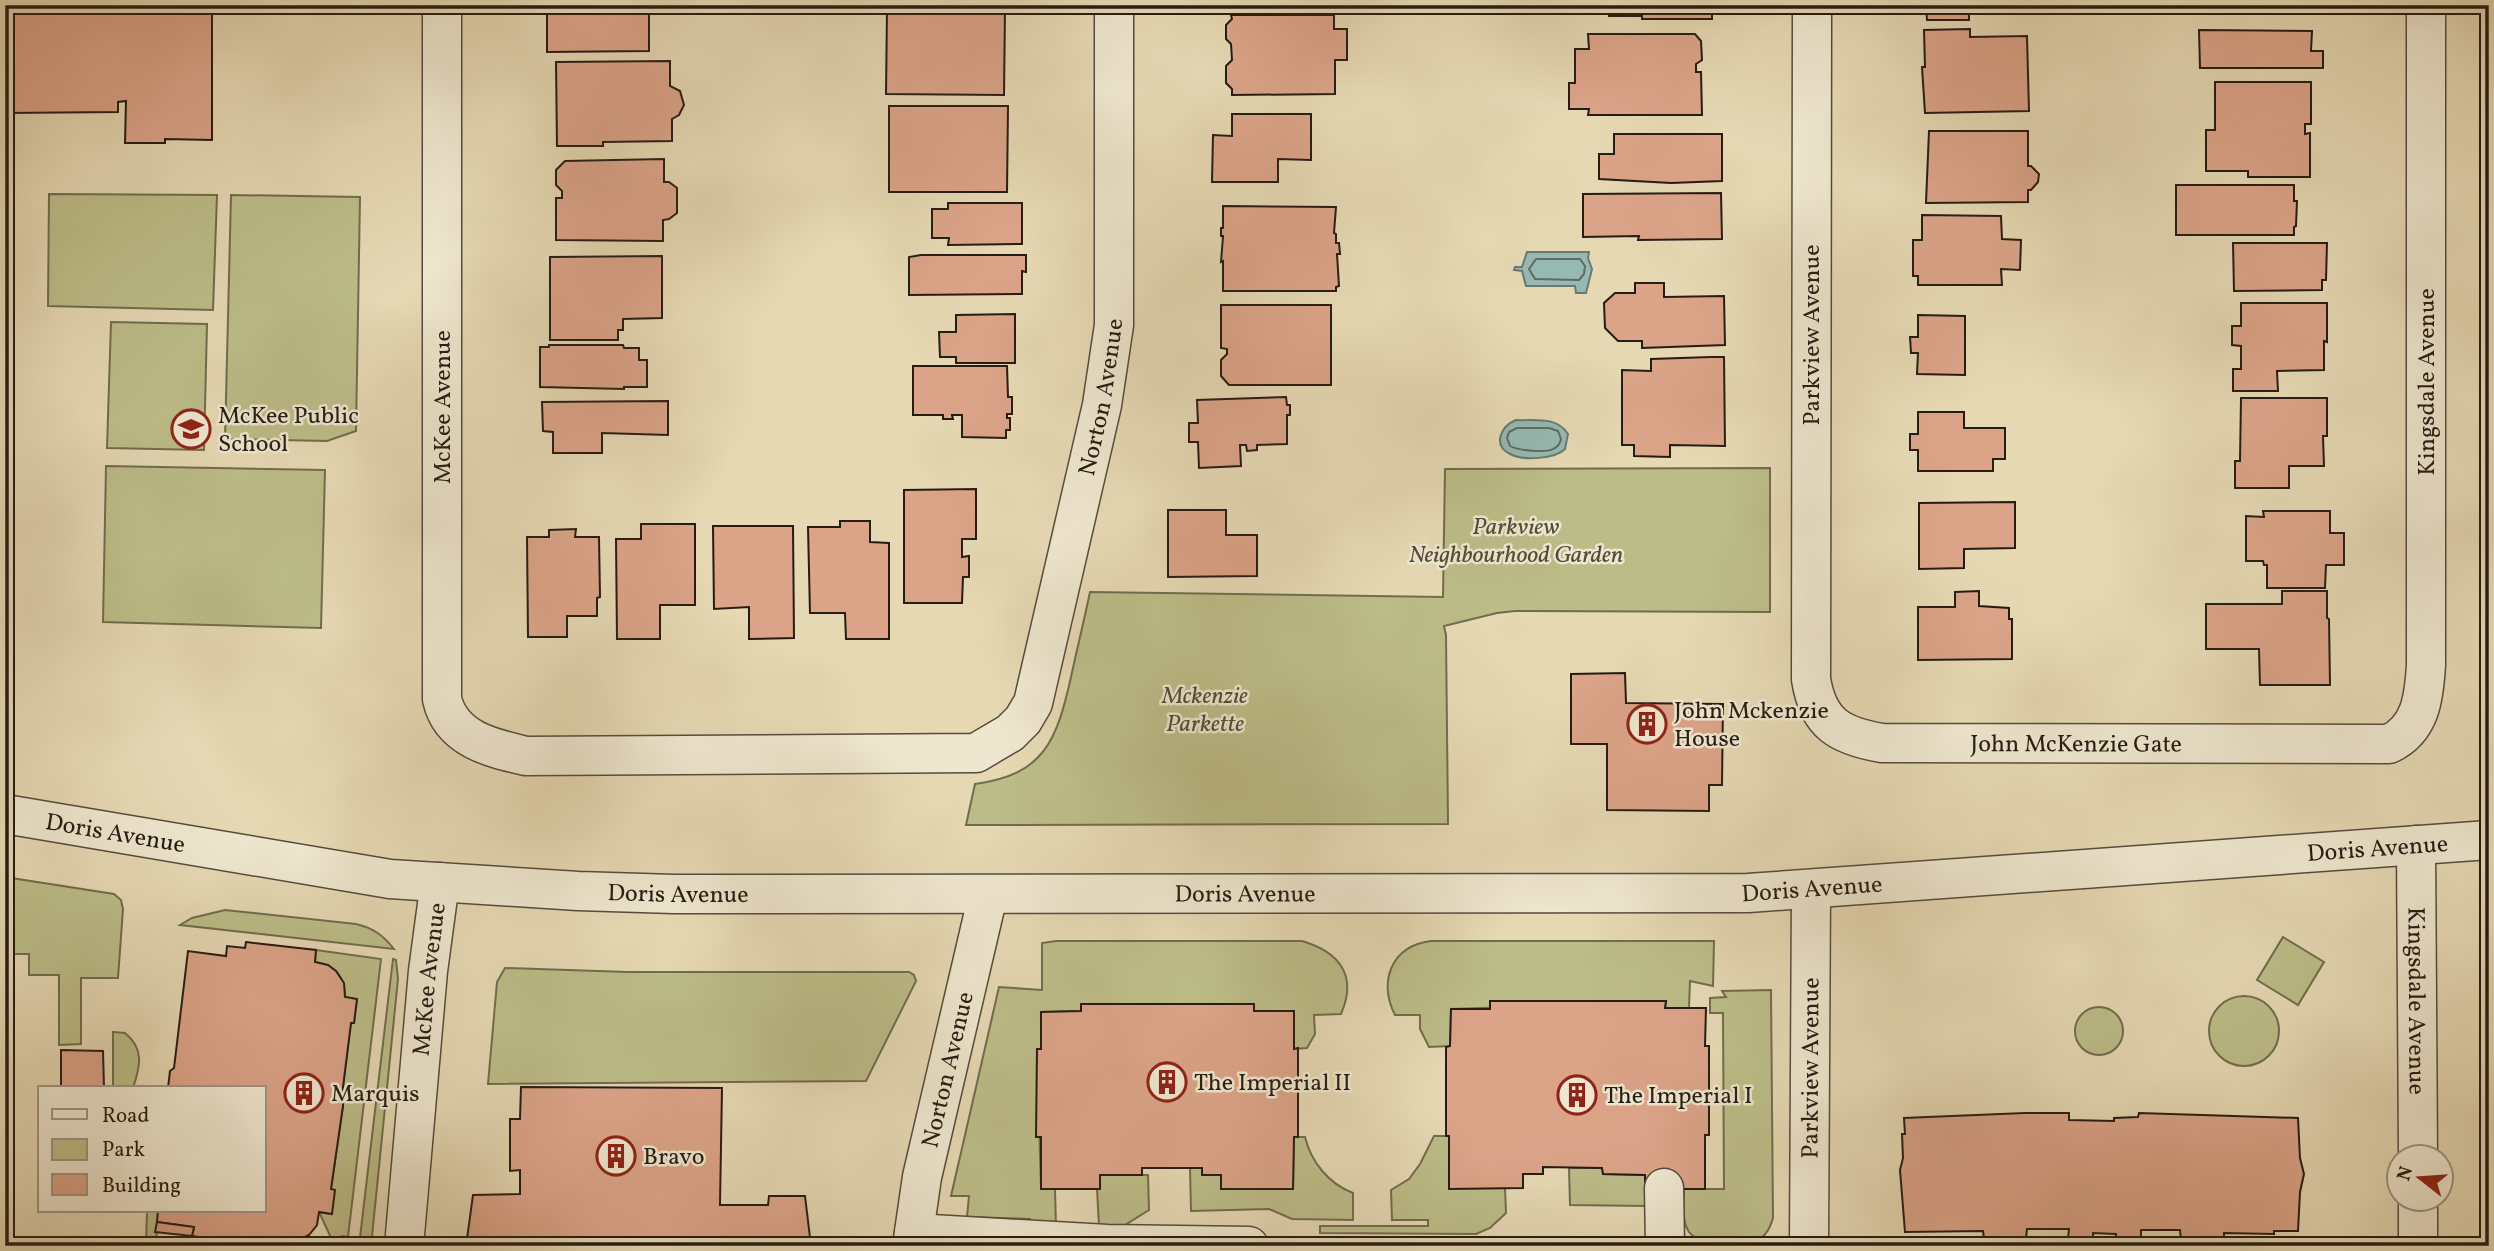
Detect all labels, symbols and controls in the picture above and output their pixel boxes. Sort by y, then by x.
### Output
street label: Parkview Avenue [1796,244,1830,426]
street label: Kingsdale Avenue [2411,288,2445,476]
street label: Norton Avenue [1071,319,1133,479]
street label: McKee Avenue [427,330,461,484]
place label: McKee Public School [218,400,359,462]
school or university icon: McKee Public School [170,408,212,450]
park label: Parkview Neighbourhood Garden [1409,511,1623,573]
park label: Mckenzie Parkette [1161,680,1248,742]
place label: John Mckenzie House [1674,695,1829,757]
building icon: John Mckenzie House [1626,703,1668,745]
street label: John McKenzie Gate [1970,728,2182,763]
street label: Doris Avenue [43,806,188,863]
street label: Doris Avenue [2306,828,2449,872]
street label: Doris Avenue [1740,868,1884,912]
street label: Doris Avenue [607,877,749,913]
street label: Doris Avenue [1174,878,1316,913]
street label: McKee Avenue [406,901,456,1057]
street label: Kingsdale Avenue [2397,907,2433,1095]
street label: Parkview Avenue [1794,977,1830,1159]
street label: Norton Avenue [914,989,984,1152]
building icon: The Imperial II [1146,1061,1188,1103]
place label: The Imperial II [1194,1067,1351,1101]
building icon: Marquis [283,1072,325,1114]
building icon: The Imperial I [1556,1074,1598,1116]
place label: Marquis [331,1078,420,1112]
place label: The Imperial I [1604,1080,1753,1114]
legend [38,1086,266,1212]
text: Road [102,1102,149,1131]
building icon: Bravo [595,1135,637,1177]
text: Park [102,1136,145,1165]
place label: Bravo [643,1141,704,1175]
north arrow [2386,1142,2456,1212]
text: N [2391,1163,2420,1184]
text: Building [102,1172,181,1201]

